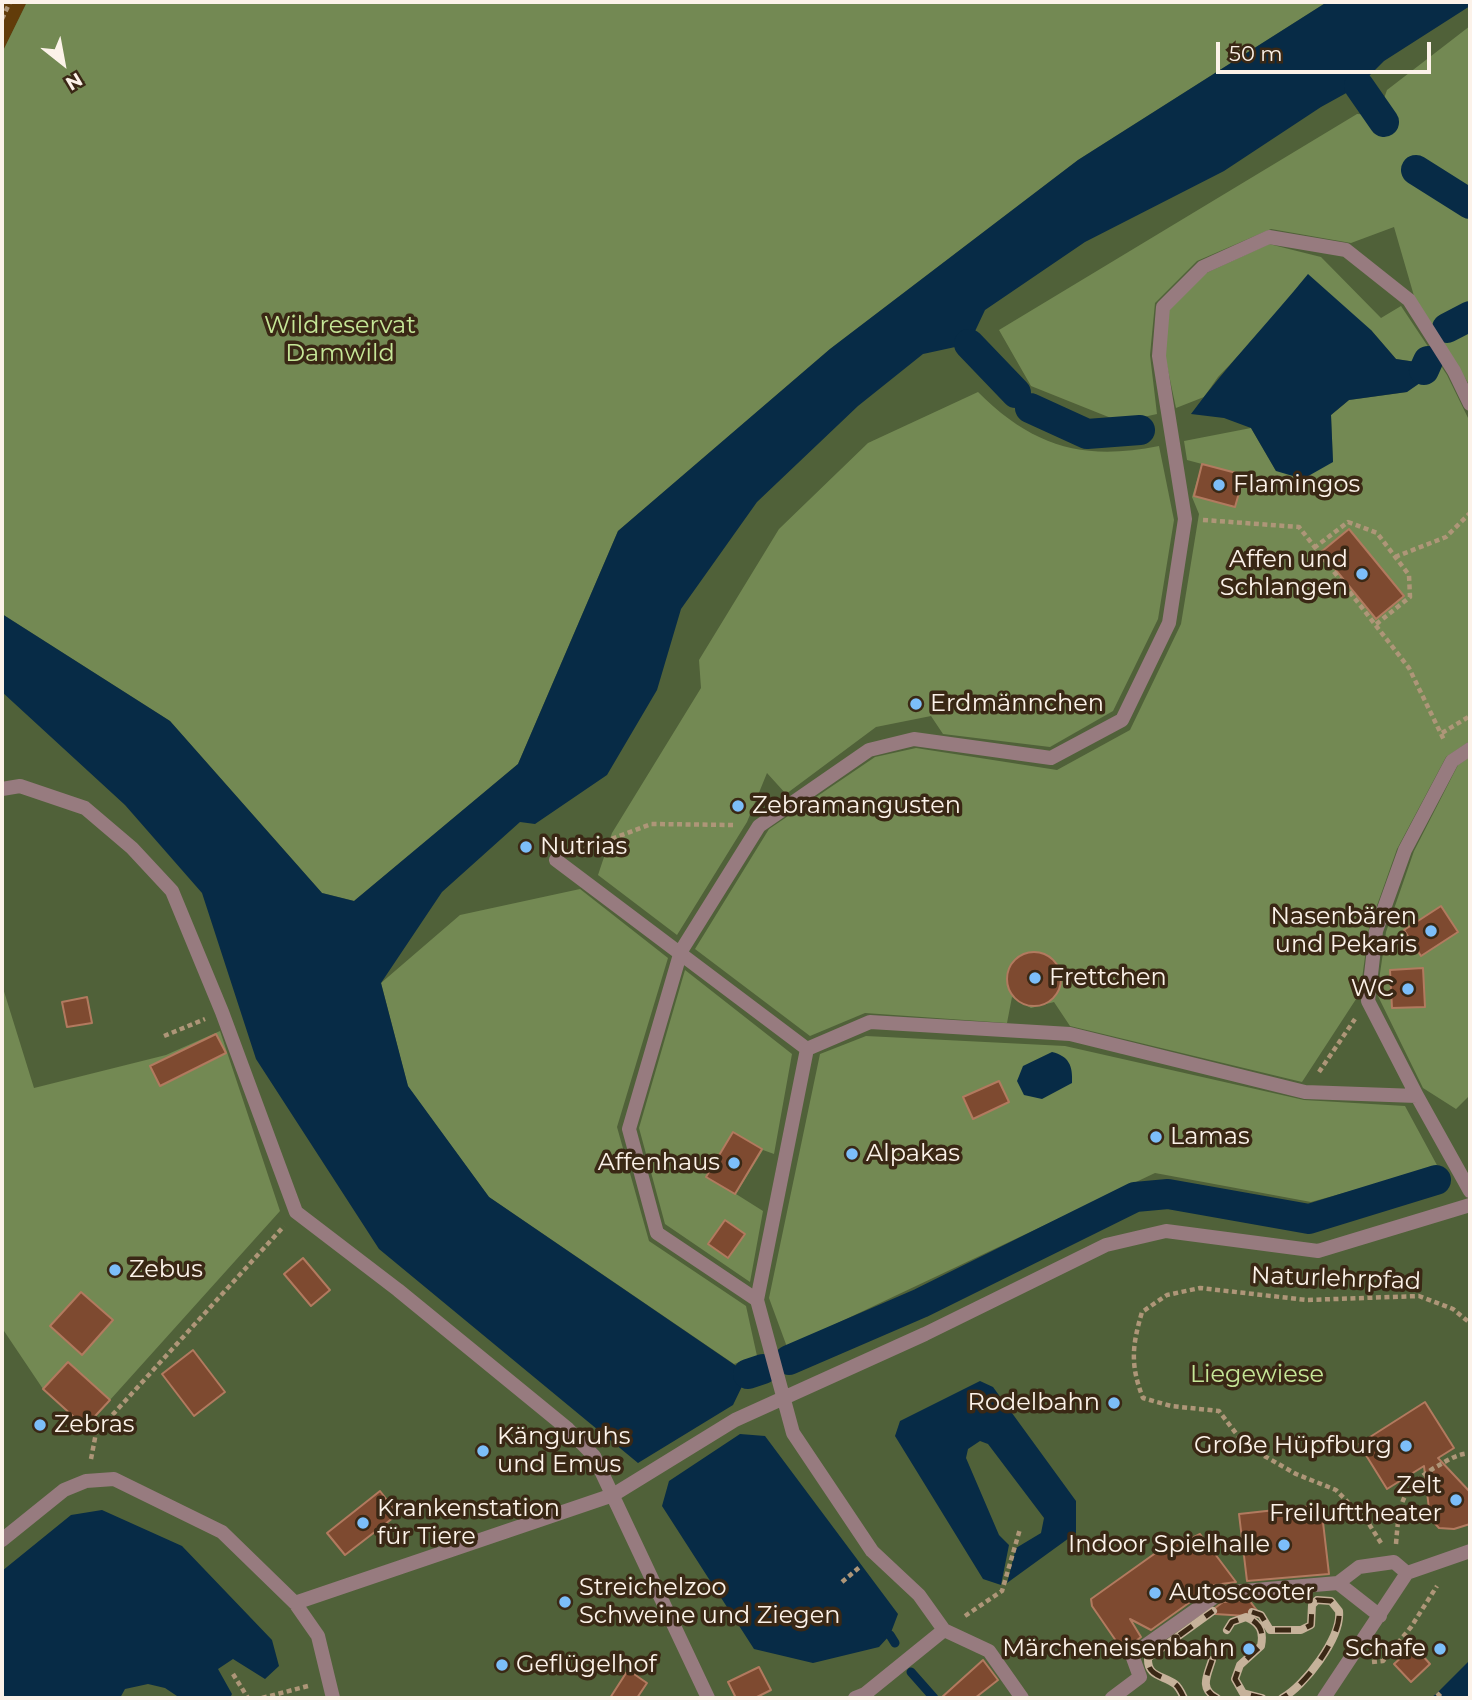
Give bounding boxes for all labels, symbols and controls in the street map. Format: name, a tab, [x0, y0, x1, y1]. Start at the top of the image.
north arrow	[28, 28, 98, 98]
scale bar	[1220, 28, 1435, 72]
text: 50 m	[1229, 41, 1283, 66]
text: N	[62, 68, 87, 95]
park label: Wildreservat Damwild	[264, 312, 416, 368]
place label: Flamingos	[1233, 471, 1360, 499]
marker: Flamingos	[1211, 477, 1227, 493]
place label: Affen und Schlangen	[1220, 546, 1348, 602]
marker: Affen und Schlangen	[1354, 566, 1370, 582]
place label: Erdmännchen	[930, 690, 1104, 718]
marker: Erdmännchen	[908, 696, 924, 712]
place label: Zebramangusten	[752, 792, 961, 820]
marker: Zebramangusten	[730, 798, 746, 814]
place label: Nutrias	[540, 833, 627, 861]
marker: Nutrias	[518, 839, 534, 855]
place label: Nasenbären und Pekaris	[1271, 903, 1417, 959]
marker: Nasenbären und Pekaris	[1423, 923, 1439, 939]
place label: Frettchen	[1049, 964, 1167, 992]
marker: Frettchen	[1027, 970, 1043, 986]
place label: WC	[1351, 975, 1394, 1003]
marker: WC	[1400, 981, 1416, 997]
place label: Lamas	[1170, 1123, 1250, 1151]
marker: Lamas	[1148, 1129, 1164, 1145]
place label: Alpakas	[866, 1140, 960, 1168]
marker: Alpakas	[844, 1146, 860, 1162]
place label: Affenhaus	[598, 1149, 720, 1177]
marker: Affenhaus	[726, 1155, 742, 1171]
place label: Zebus	[129, 1256, 203, 1284]
marker: Zebus	[107, 1262, 123, 1278]
street label: Naturlehrpfad	[1250, 1262, 1422, 1296]
park label: Liegewiese	[1190, 1361, 1324, 1389]
place label: Rodelbahn	[968, 1389, 1100, 1417]
marker: Rodelbahn	[1106, 1395, 1122, 1411]
place label: Zebras	[54, 1411, 135, 1439]
marker: Zebras	[32, 1417, 48, 1433]
place label: Känguruhs und Emus	[497, 1423, 630, 1479]
place label: Große Hüpfburg	[1194, 1432, 1392, 1460]
marker: Große Hüpfburg	[1398, 1438, 1414, 1454]
marker: Känguruhs und Emus	[475, 1443, 491, 1459]
place label: Zelt Freilufttheater	[1269, 1472, 1442, 1528]
marker: Zelt Freilufttheater	[1448, 1492, 1464, 1508]
place label: Krankenstation für Tiere	[377, 1495, 560, 1551]
marker: Krankenstation für Tiere	[355, 1515, 371, 1531]
place label: Indoor Spielhalle	[1068, 1531, 1270, 1559]
marker: Indoor Spielhalle	[1276, 1537, 1292, 1553]
place label: Streichelzoo Schweine und Ziegen	[579, 1574, 840, 1630]
place label: Autoscooter	[1169, 1579, 1315, 1607]
marker: Autoscooter	[1147, 1585, 1163, 1601]
marker: Streichelzoo Schweine und Ziegen	[557, 1594, 573, 1610]
place label: Märcheneisenbahn	[1002, 1635, 1235, 1663]
place label: Schafe	[1345, 1635, 1426, 1663]
marker: Märcheneisenbahn	[1241, 1641, 1257, 1657]
marker: Schafe	[1432, 1641, 1448, 1657]
place label: Geflügelhof	[516, 1651, 657, 1679]
marker: Geflügelhof	[494, 1657, 510, 1673]

